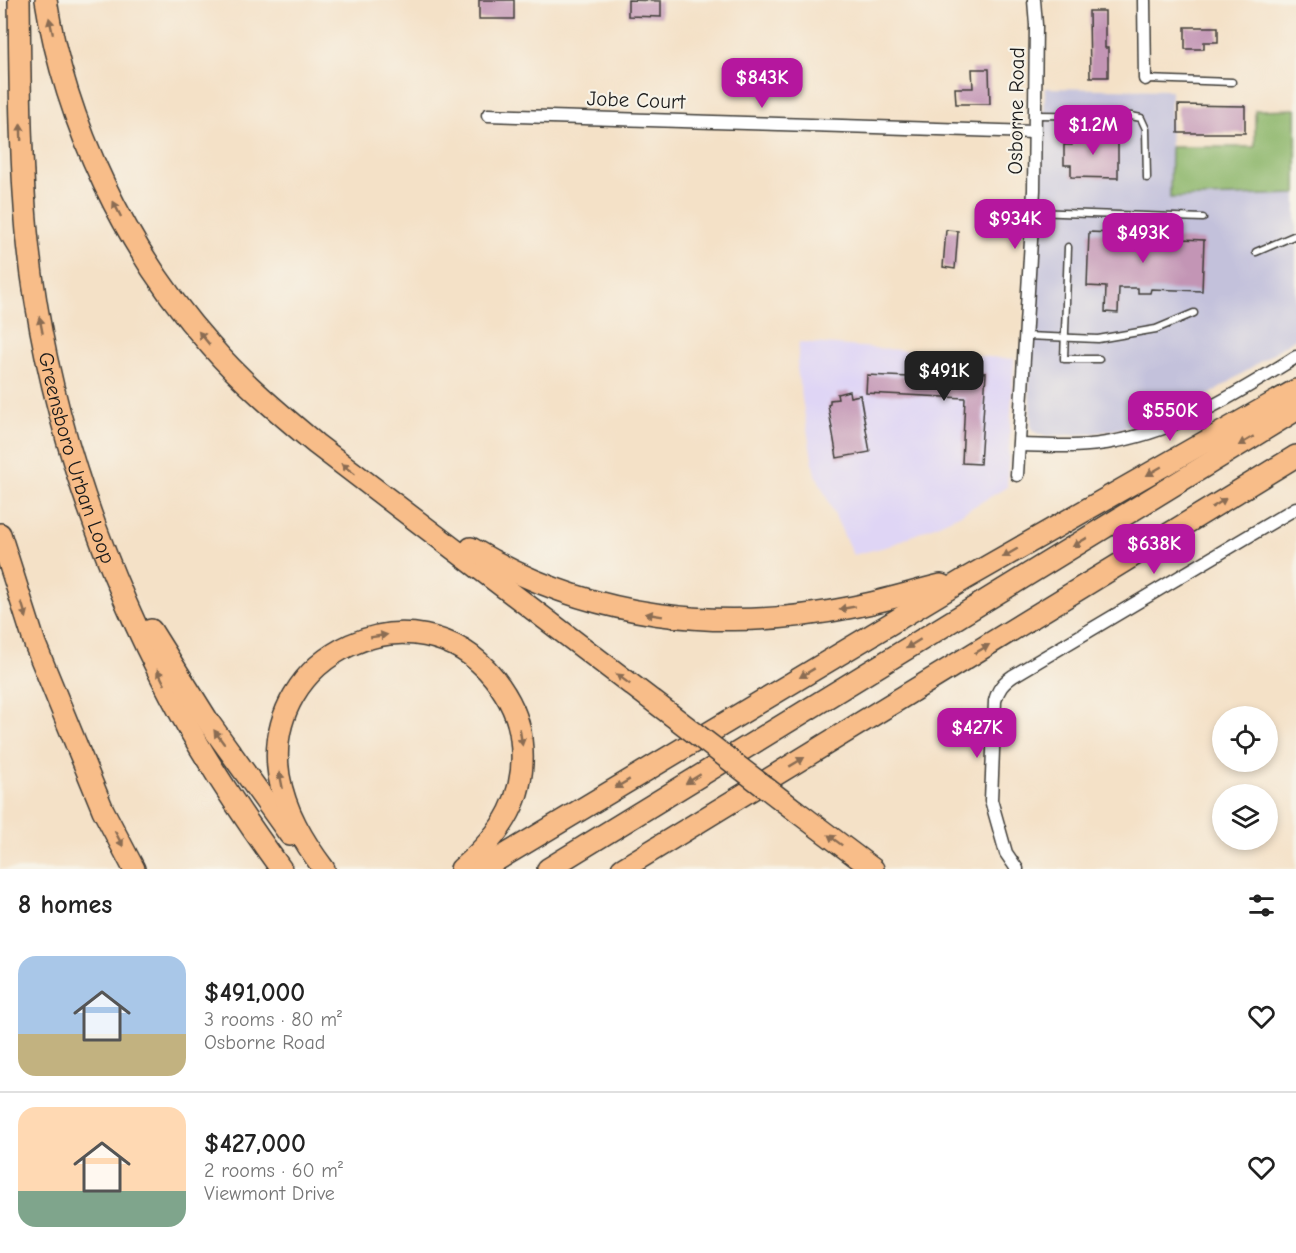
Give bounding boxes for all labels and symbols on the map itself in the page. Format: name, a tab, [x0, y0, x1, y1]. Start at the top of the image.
one-way arrow	[46, 16, 55, 35]
street label: Osborne Road	[1003, 47, 1029, 175]
pin: $843K	[720, 58, 804, 109]
street label: Jobe Court	[586, 86, 687, 114]
pin: $1.2M	[1051, 105, 1135, 156]
one-way arrow	[16, 122, 26, 141]
pin: $934K	[973, 199, 1057, 250]
one-way arrow	[113, 200, 122, 217]
pin: $493K	[1101, 213, 1185, 264]
one-way arrow	[36, 316, 45, 335]
one-way arrow	[198, 331, 211, 346]
street label: Greensboro Urban Loop	[34, 350, 120, 567]
pin: $491K	[902, 351, 986, 402]
pin: $550K	[1128, 391, 1212, 442]
one-way arrow	[1238, 435, 1254, 446]
one-way arrow	[340, 463, 356, 475]
one-way arrow	[1145, 466, 1162, 476]
one-way arrow	[1211, 498, 1227, 509]
pin: $638K	[1112, 524, 1196, 575]
one-way arrow	[1072, 537, 1088, 548]
one-way arrow	[1002, 547, 1018, 558]
one-way arrow	[20, 601, 29, 619]
one-way arrow	[838, 604, 857, 613]
one-way arrow	[644, 610, 663, 619]
one-way arrow	[369, 632, 388, 641]
one-way arrow	[905, 639, 921, 650]
one-way arrow	[973, 644, 990, 655]
one-way arrow	[157, 668, 166, 685]
one-way arrow	[799, 668, 815, 679]
one-way arrow	[616, 673, 632, 685]
pin: $427K	[935, 708, 1019, 759]
one-way arrow	[516, 728, 525, 747]
one-way arrow	[213, 729, 225, 745]
one-way arrow	[789, 757, 805, 768]
one-way arrow	[276, 770, 285, 789]
one-way arrow	[685, 774, 702, 785]
one-way arrow	[614, 779, 630, 790]
one-way arrow	[114, 831, 123, 848]
one-way arrow	[827, 834, 842, 846]

